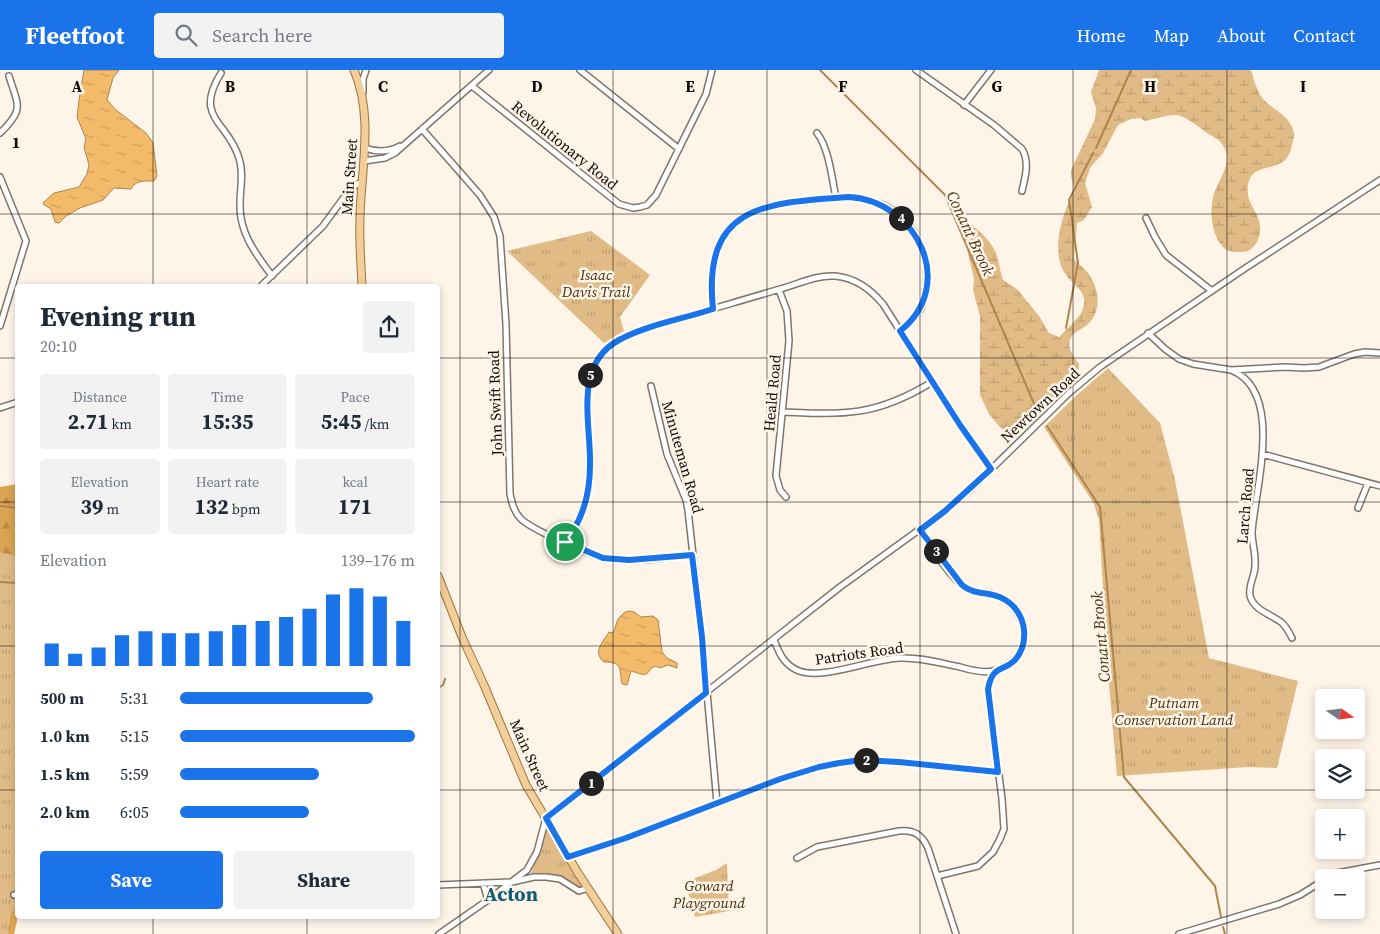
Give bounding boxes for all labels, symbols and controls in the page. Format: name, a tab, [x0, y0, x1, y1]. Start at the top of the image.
search box	[154, 13, 504, 58]
text: Fleetfoot	[25, 19, 124, 52]
icon: search	[172, 21, 200, 49]
text: Search here	[212, 22, 313, 48]
text: Home	[1077, 23, 1126, 48]
text: Map	[1154, 23, 1189, 48]
text: About	[1217, 23, 1265, 48]
text: Contact	[1293, 23, 1355, 48]
text: A	[72, 75, 83, 97]
text: B	[225, 75, 236, 97]
text: C	[378, 75, 388, 97]
text: D	[531, 75, 543, 97]
text: E	[685, 75, 695, 97]
text: F	[838, 75, 848, 97]
text: G	[992, 75, 1003, 97]
text: H	[1144, 75, 1156, 97]
text: I	[1300, 75, 1306, 97]
street label: Revolutionary Road	[507, 95, 623, 195]
text: 1	[12, 131, 20, 153]
street label: Main Street	[336, 138, 362, 216]
water label: Conant Brook	[942, 187, 1000, 279]
pin: 4	[888, 206, 914, 230]
text: 4	[898, 208, 905, 228]
park label: Isaac Davis Trail	[561, 264, 631, 302]
text: Evening run	[40, 297, 196, 335]
button: share	[363, 301, 415, 353]
text: 20:10	[40, 335, 77, 357]
street label: John Swift Road	[483, 349, 507, 457]
street label: Heald Road	[758, 353, 786, 432]
pin: 5	[578, 362, 602, 388]
street label: Newtown Road	[996, 363, 1084, 447]
text: 5	[587, 365, 594, 385]
text: Distance	[73, 387, 127, 407]
text: Time	[211, 387, 244, 407]
text: Pace	[340, 387, 370, 407]
street label: Minuteman Road	[657, 398, 709, 516]
text: 2.71	[68, 407, 108, 436]
text: 15:35	[202, 407, 253, 436]
text: 5:45	[321, 407, 361, 436]
text: km	[108, 414, 132, 434]
text: /km	[361, 414, 389, 434]
street label: Larch Road	[1231, 467, 1259, 545]
text: Elevation	[71, 472, 129, 492]
text: Heart rate	[196, 472, 259, 492]
text: kcal	[342, 472, 368, 492]
text: 39	[81, 492, 103, 521]
text: 132	[194, 492, 229, 521]
text: 171	[338, 492, 372, 521]
text: m	[103, 499, 119, 519]
text: bpm	[229, 499, 261, 519]
pin	[544, 521, 586, 563]
icon: arrive	[551, 528, 579, 556]
pin: 3	[924, 538, 948, 564]
text: 3	[933, 541, 940, 561]
text: Elevation	[40, 549, 107, 571]
text: 139–176 m	[341, 549, 415, 571]
water label: Conant Brook	[1085, 590, 1115, 683]
street label: Patriots Road	[813, 636, 905, 670]
text: 500 m	[40, 687, 84, 709]
text: 5:31	[120, 687, 149, 709]
north arrow	[1315, 689, 1365, 739]
map controls	[1315, 689, 1365, 919]
park label: Putnam Conservation Land	[1115, 692, 1233, 730]
street label: Main Street	[505, 716, 555, 794]
text: 1.0 km	[40, 725, 90, 747]
text: 5:15	[120, 725, 149, 747]
pin: 2	[854, 748, 878, 772]
button: layers	[1315, 749, 1365, 799]
text: 2	[863, 750, 870, 770]
text: 1.5 km	[40, 763, 90, 785]
text: 5:59	[120, 763, 149, 785]
pin: 1	[578, 770, 604, 796]
text: 1	[588, 773, 595, 793]
text: 2.0 km	[40, 801, 90, 823]
text: 6:05	[120, 801, 149, 823]
button: +	[1315, 809, 1365, 859]
button: Save	[40, 851, 223, 909]
button: Share	[233, 851, 415, 909]
button: −	[1315, 869, 1365, 919]
park label: Goward Playground	[672, 875, 745, 913]
district label: Acton	[484, 880, 538, 908]

